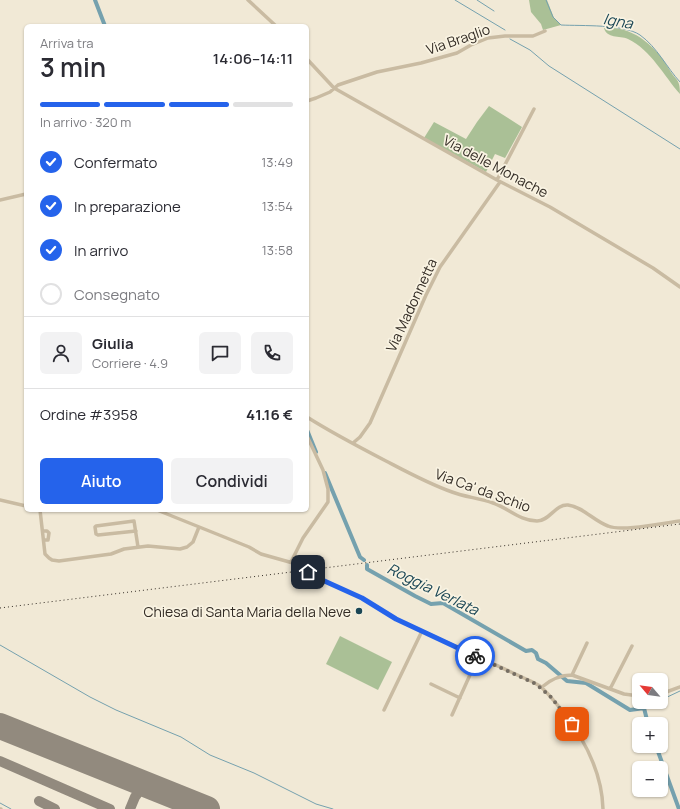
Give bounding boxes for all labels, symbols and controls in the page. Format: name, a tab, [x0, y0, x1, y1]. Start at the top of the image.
water label: Igna	[602, 8, 635, 34]
street label: Via Braglio	[424, 19, 492, 59]
text: Arriva tra	[40, 34, 94, 52]
text: 14:06–14:11	[213, 48, 293, 69]
text: 3 min	[40, 49, 106, 85]
text: In arrivo · 320 m	[40, 113, 131, 131]
street label: Via delle Monache	[440, 130, 552, 202]
icon: check	[40, 151, 62, 173]
text: Confermato	[74, 152, 157, 173]
text: 13:49	[261, 153, 293, 171]
icon: check	[40, 195, 62, 217]
text: In preparazione	[74, 196, 181, 217]
text: 13:54	[262, 197, 293, 215]
icon: check	[40, 239, 62, 261]
text: In arrivo	[74, 240, 128, 261]
text: 13:58	[262, 241, 293, 259]
street label: Via Madonnetta	[381, 255, 441, 355]
text: Consegnato	[74, 284, 160, 305]
button: person	[40, 332, 82, 374]
button: chat	[199, 332, 241, 374]
button: phone	[251, 332, 293, 374]
text: Giulia	[92, 333, 134, 354]
text: Corriere · 4.9	[92, 354, 168, 372]
text: Ordine #3958	[40, 404, 138, 425]
text: 41.16 €	[246, 404, 293, 425]
button: Aiuto	[40, 458, 163, 504]
button: Condividi	[171, 458, 293, 504]
street label: Via Ca' da Schio	[433, 464, 533, 516]
pin	[291, 555, 325, 589]
water label: Roggia Verlata	[384, 558, 483, 621]
icon: home	[297, 561, 319, 583]
place label: Chiesa di Santa Maria della Neve	[143, 602, 351, 621]
marker: Chiesa di Santa Maria della Neve	[354, 606, 364, 616]
courier	[455, 636, 495, 676]
icon: bike	[464, 645, 486, 667]
north arrow	[632, 673, 668, 709]
map controls	[632, 673, 668, 797]
pin	[555, 707, 589, 741]
icon: bag	[561, 713, 583, 735]
button: +	[632, 717, 668, 753]
button: −	[632, 761, 668, 797]

